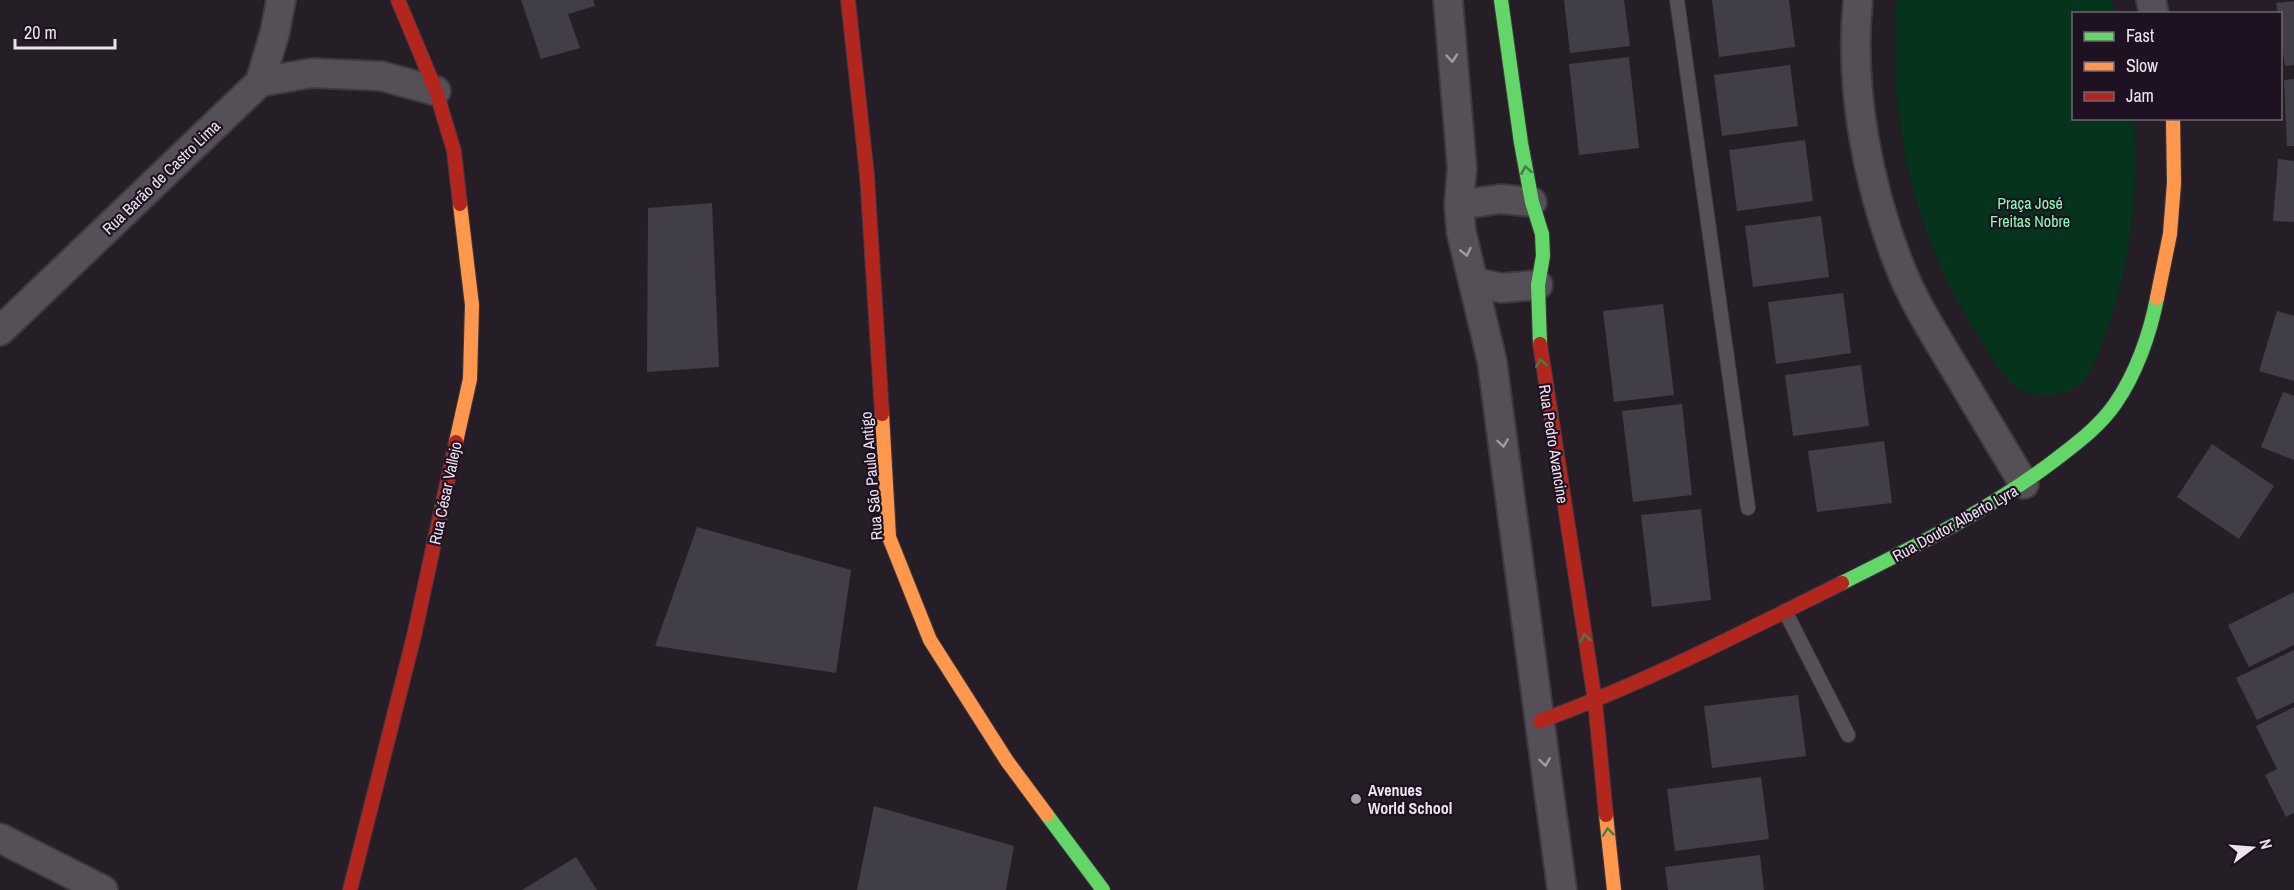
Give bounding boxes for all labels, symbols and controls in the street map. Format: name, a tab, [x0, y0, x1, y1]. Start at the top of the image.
scale bar	[15, 12, 116, 50]
legend	[2072, 12, 2282, 120]
text: 20 m	[24, 20, 57, 45]
text: Fast	[2126, 23, 2154, 48]
text: Slow	[2126, 53, 2158, 78]
one-way arrow	[1446, 54, 1459, 63]
text: Jam	[2126, 83, 2154, 108]
street label: Rua Barão de Castro Lima	[97, 114, 225, 239]
one-way arrow	[1521, 166, 1533, 175]
park label: Praça José Freitas Nobre	[1990, 192, 2070, 232]
one-way arrow	[1459, 247, 1472, 257]
one-way arrow	[1536, 358, 1548, 367]
street label: Rua Pedro Avancine	[1534, 383, 1574, 505]
street label: Rua São Paulo Antigo	[854, 411, 888, 541]
street label: Rua César Vallejo	[423, 439, 467, 547]
one-way arrow	[1496, 439, 1509, 448]
street label: Rua Doutor Alberto Lyra	[1888, 479, 2022, 567]
one-way arrow	[1580, 634, 1592, 643]
one-way arrow	[1538, 757, 1551, 766]
place label: Avenues World School	[1368, 779, 1452, 819]
marker: Avenues World School	[1349, 792, 1363, 806]
north arrow	[2222, 818, 2282, 878]
one-way arrow	[1602, 827, 1615, 836]
text: N	[2255, 836, 2278, 851]

